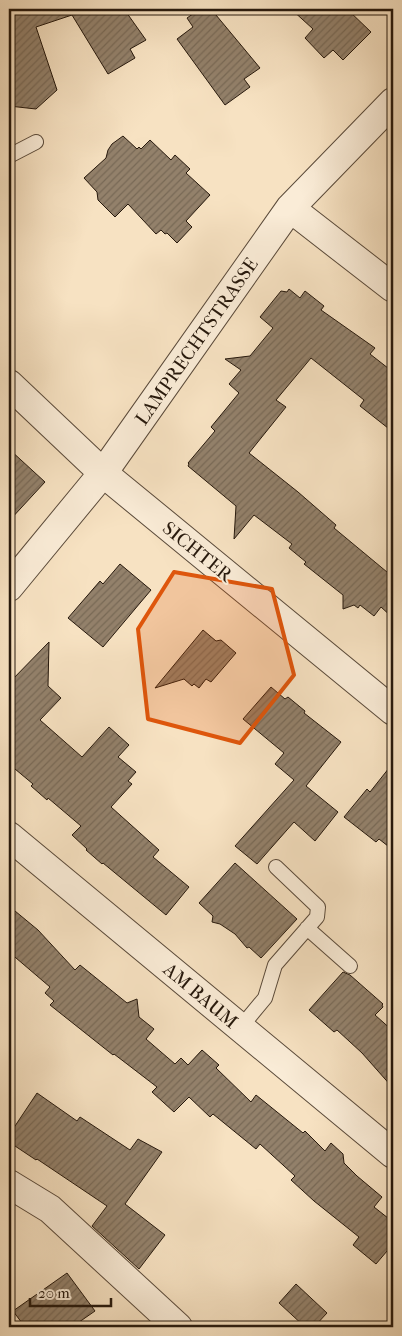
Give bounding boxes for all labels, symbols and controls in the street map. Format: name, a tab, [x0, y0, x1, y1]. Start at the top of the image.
street label: LAMPRECHTSTRASSE	[131, 253, 263, 429]
street label: SICHTER	[158, 517, 238, 587]
street label: AM BAUM	[158, 958, 242, 1033]
scale bar	[30, 1276, 111, 1308]
text: 20 m	[38, 1284, 70, 1302]

